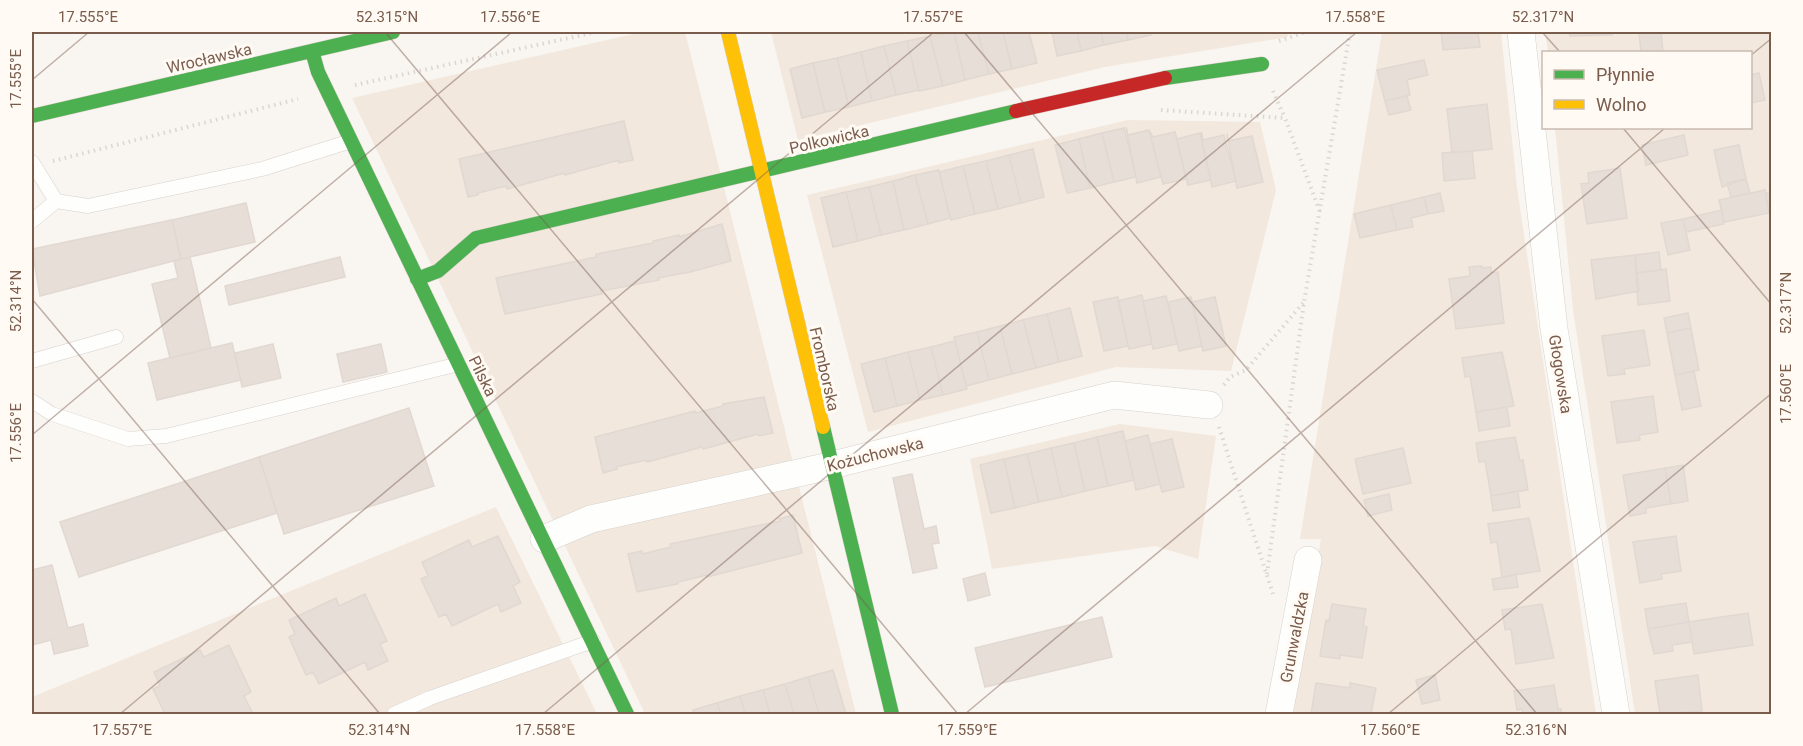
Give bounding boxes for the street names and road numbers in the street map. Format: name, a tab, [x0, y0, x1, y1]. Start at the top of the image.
street label: Wrocławska	[165, 39, 254, 78]
street label: Polkowicka	[787, 121, 871, 158]
street label: Fromborska	[806, 325, 843, 413]
street label: Głogowska	[1545, 333, 1576, 415]
street label: Pilska	[465, 353, 501, 400]
street label: Kożuchowska	[825, 433, 925, 476]
street label: Grunwaldzka	[1276, 590, 1313, 684]

